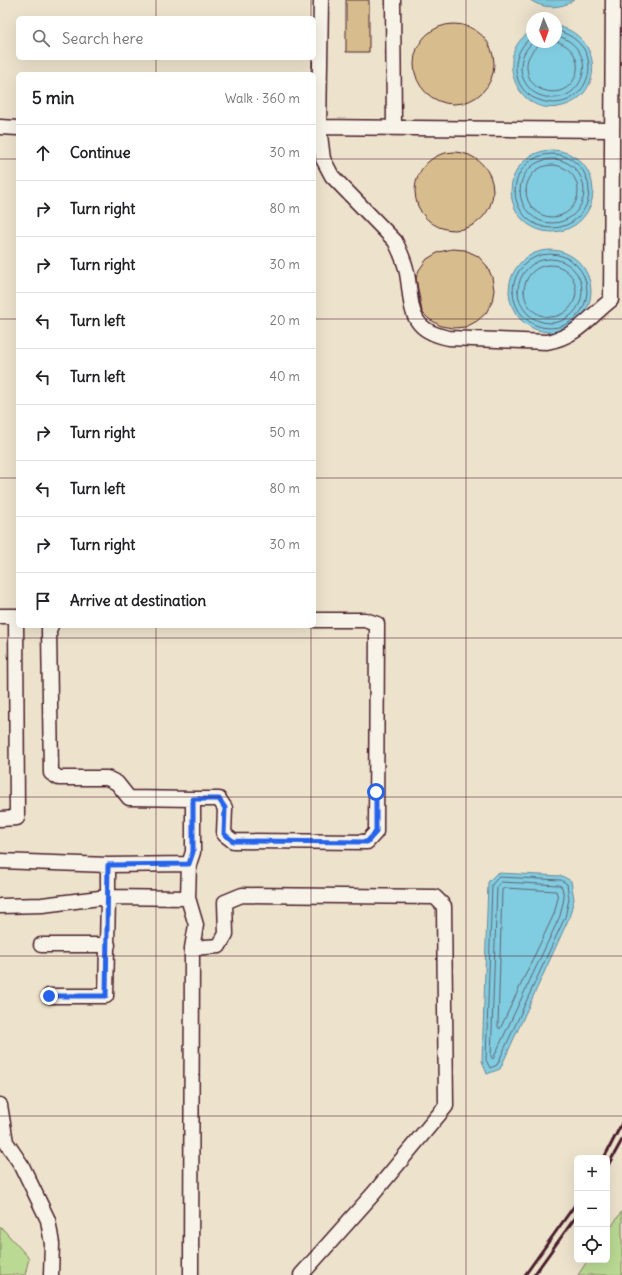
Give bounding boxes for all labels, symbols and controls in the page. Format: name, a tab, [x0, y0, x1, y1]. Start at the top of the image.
north arrow	[526, 12, 562, 48]
search box	[16, 16, 316, 60]
icon: search	[30, 27, 52, 49]
text: Search here	[62, 29, 143, 48]
text: 5 min	[32, 87, 74, 109]
text: Walk · 360 m	[225, 90, 300, 107]
icon: ahead	[32, 142, 54, 164]
text: Continue	[70, 143, 131, 162]
text: 30 m	[270, 144, 300, 161]
icon: right	[32, 198, 54, 220]
text: Turn right	[70, 199, 135, 218]
text: 80 m	[269, 200, 300, 217]
icon: right	[32, 254, 54, 276]
text: Turn right	[70, 255, 135, 274]
text: 30 m	[270, 256, 300, 273]
icon: left	[32, 310, 54, 332]
text: Turn left	[70, 311, 125, 330]
text: 20 m	[270, 312, 300, 329]
icon: left	[32, 366, 54, 388]
text: Turn left	[70, 367, 125, 386]
text: 40 m	[269, 368, 300, 385]
icon: right	[32, 422, 54, 444]
text: Turn right	[70, 423, 135, 442]
text: 50 m	[269, 424, 300, 441]
icon: left	[32, 478, 54, 500]
text: Turn left	[70, 479, 125, 498]
text: 80 m	[269, 480, 300, 497]
icon: right	[32, 534, 54, 556]
text: Turn right	[70, 535, 135, 554]
text: 30 m	[270, 536, 300, 553]
icon: arrive	[32, 590, 54, 612]
text: Arrive at destination	[70, 591, 206, 610]
route start	[367, 783, 385, 801]
route end	[40, 987, 58, 1005]
map controls	[574, 1155, 610, 1263]
button: +	[574, 1155, 610, 1191]
button: −	[574, 1191, 610, 1227]
button: locate	[574, 1227, 610, 1263]

